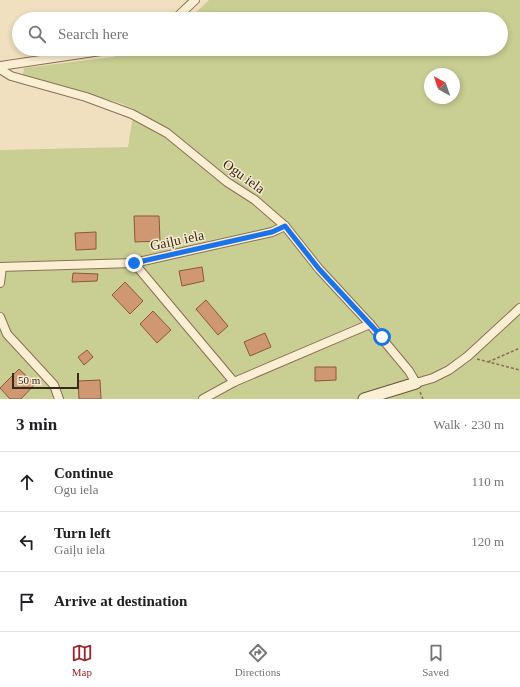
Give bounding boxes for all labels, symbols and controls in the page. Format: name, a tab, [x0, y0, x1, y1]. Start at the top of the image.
search box	[12, 12, 508, 56]
icon: search	[26, 23, 48, 45]
text: Search here	[58, 26, 128, 42]
north arrow	[424, 68, 460, 104]
street label: Ogu iela	[220, 156, 268, 197]
street label: Gaiļu iela	[149, 227, 206, 255]
route end	[125, 254, 143, 272]
route start	[373, 328, 391, 346]
scale bar	[12, 371, 79, 390]
text: 50 m	[18, 374, 40, 386]
text: 3 min	[16, 415, 57, 434]
text: Walk · 230 m	[433, 417, 504, 432]
text: Continue	[54, 465, 113, 481]
icon: ahead	[16, 471, 38, 493]
text: 110 m	[472, 474, 504, 489]
text: Ogu iela	[54, 482, 98, 497]
text: Turn left	[54, 525, 111, 541]
icon: left	[16, 531, 38, 553]
text: 120 m	[471, 534, 504, 549]
text: Gaiļu iela	[54, 542, 105, 557]
icon: arrive	[16, 591, 38, 613]
text: Arrive at destination	[54, 593, 187, 609]
tab: Map	[71, 642, 93, 678]
tab: Directions	[235, 642, 280, 678]
tab: Saved	[422, 642, 449, 678]

